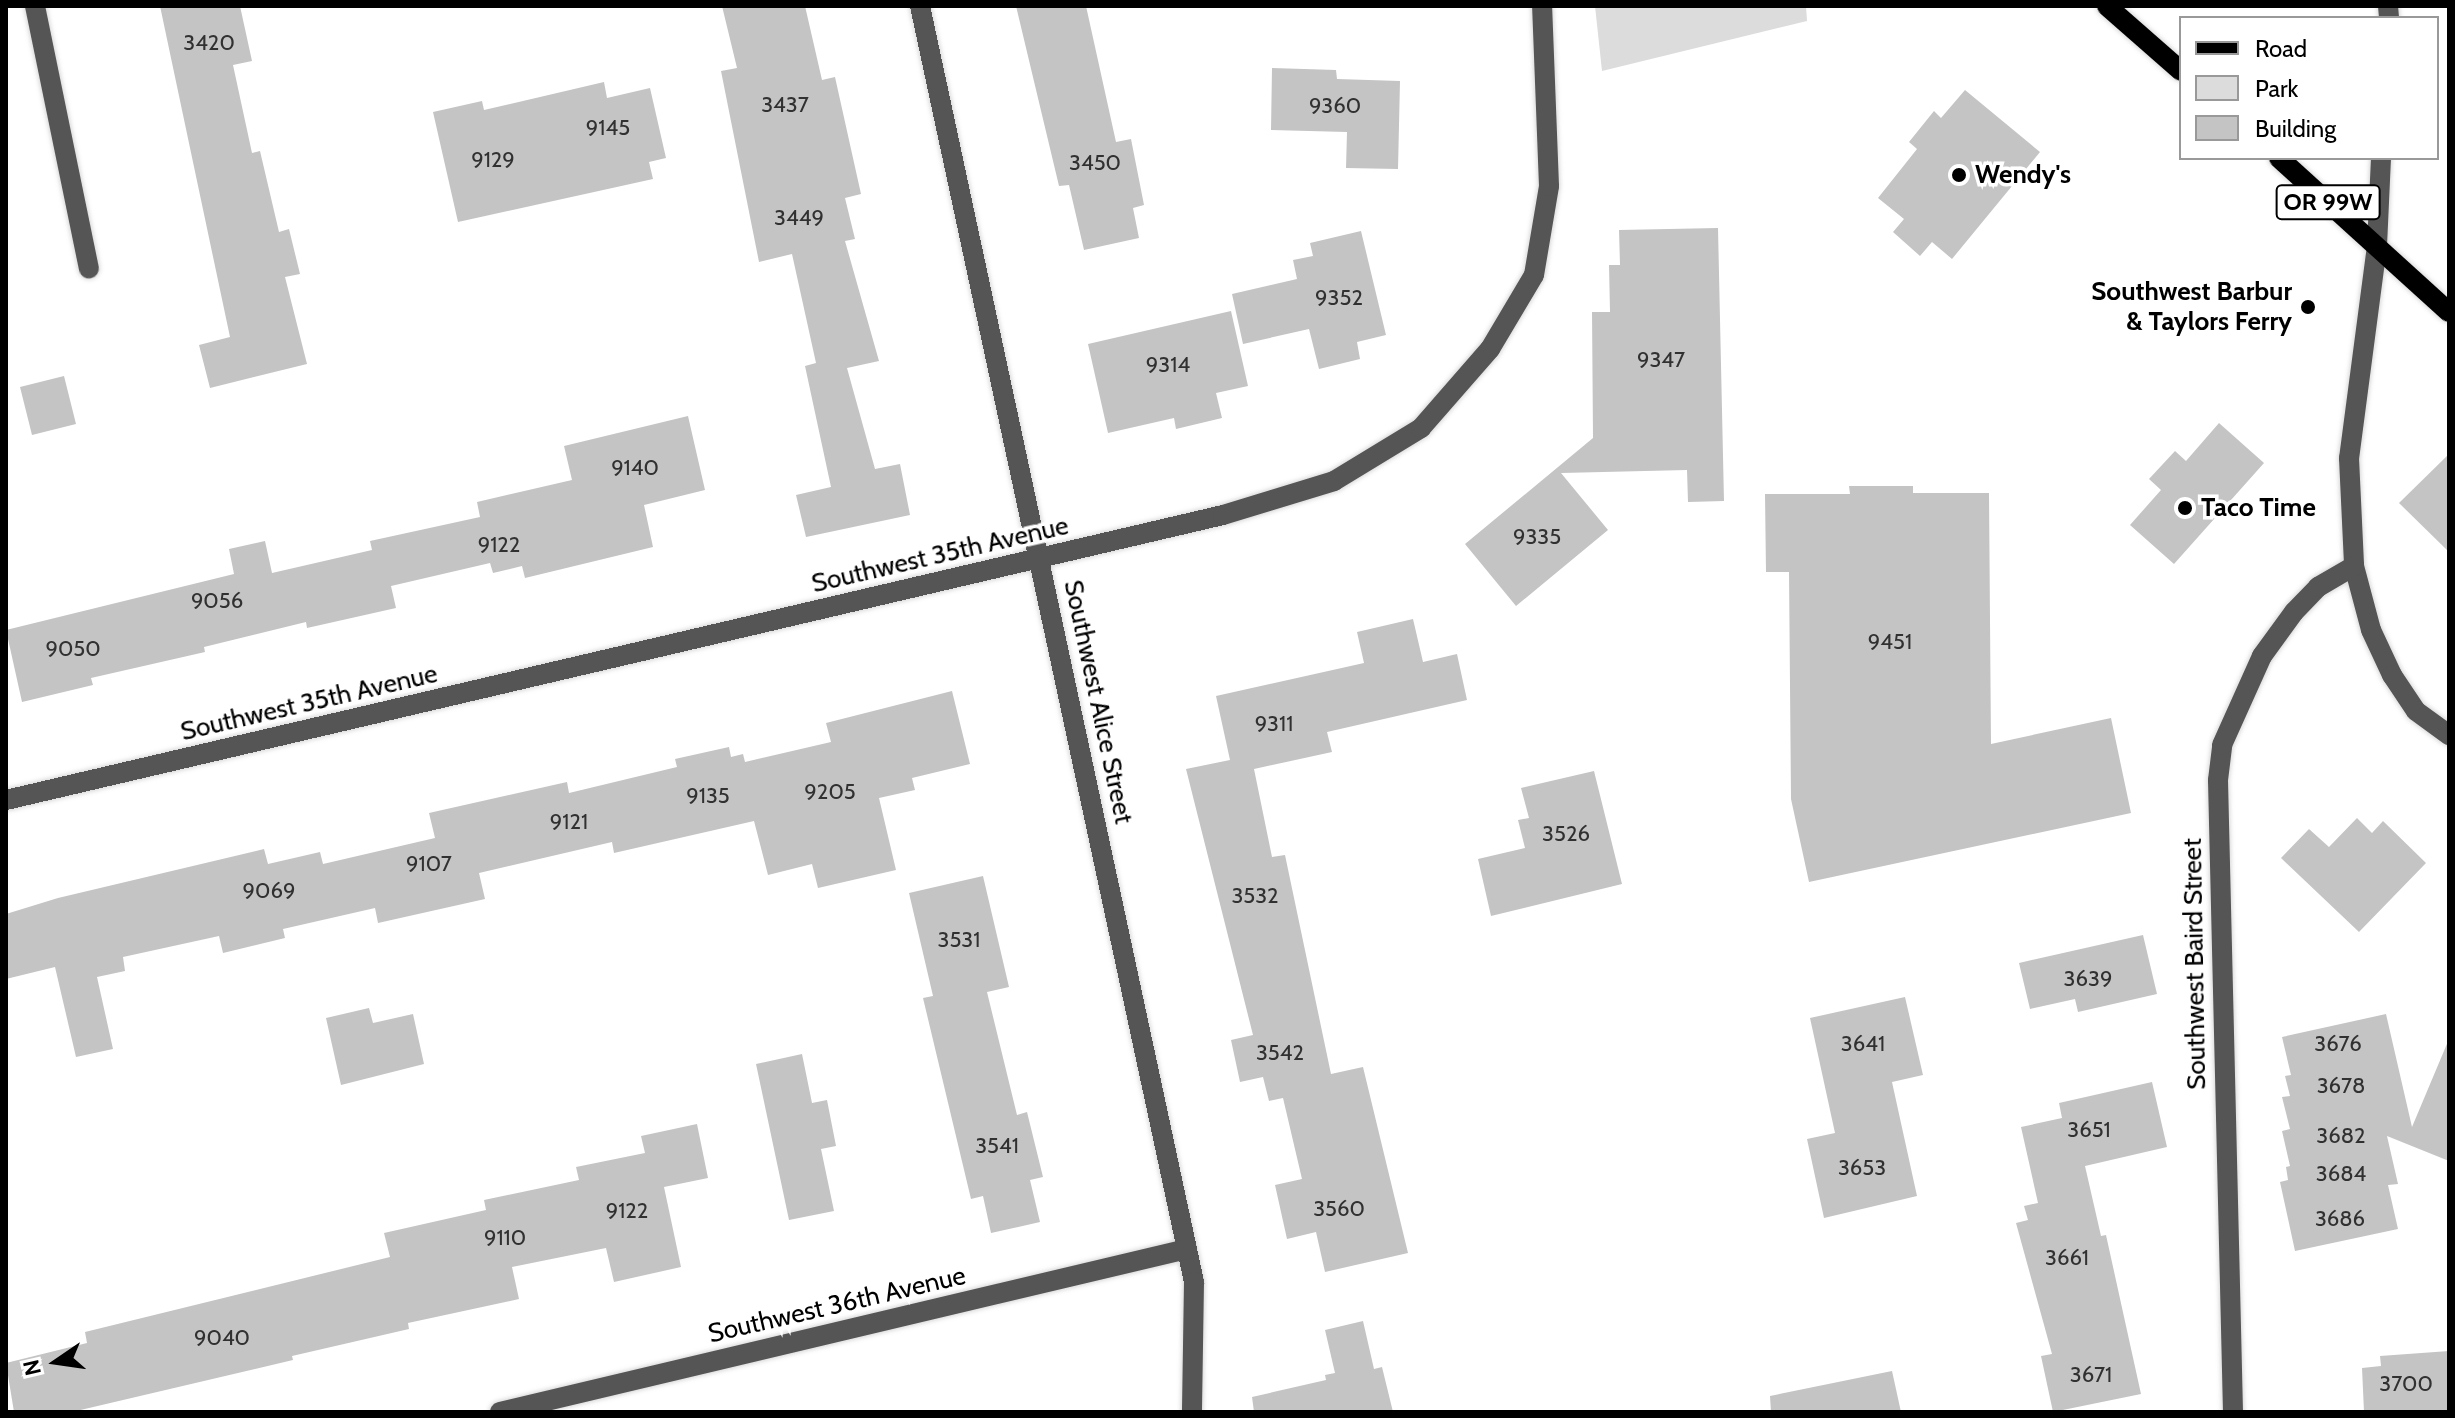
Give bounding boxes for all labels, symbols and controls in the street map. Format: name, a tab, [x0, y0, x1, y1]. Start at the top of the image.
legend	[2179, 16, 2439, 160]
house number: 3420	[183, 30, 235, 56]
text: Road	[2255, 34, 2307, 63]
text: Park	[2255, 74, 2298, 103]
house number: 3437	[761, 92, 809, 118]
house number: 9360	[1309, 93, 1361, 119]
text: Building	[2255, 114, 2336, 143]
house number: 9145	[586, 115, 630, 141]
house number: 9129	[471, 147, 515, 173]
house number: 3450	[1069, 150, 1121, 176]
place label: Wendy's	[1975, 159, 2071, 191]
marker: Wendy's	[1950, 166, 1968, 184]
road number: OR 99W	[2274, 182, 2382, 222]
house number: 3449	[774, 205, 824, 231]
place label: Southwest Barbur & Taylors Ferry	[2091, 276, 2292, 338]
house number: 9352	[1315, 285, 1363, 311]
marker: Southwest Barbur & Taylors Ferry	[2299, 298, 2317, 316]
house number: 9347	[1637, 347, 1685, 373]
house number: 9314	[1146, 352, 1190, 378]
house number: 9140	[611, 455, 659, 481]
place label: Taco Time	[2201, 492, 2316, 524]
marker: Taco Time	[2176, 499, 2194, 517]
street label: Southwest 35th Avenue	[809, 510, 1071, 600]
house number: 9335	[1513, 524, 1561, 550]
house number: 9122	[478, 532, 520, 558]
street label: Southwest Alice Street	[1057, 577, 1139, 827]
house number: 9056	[191, 588, 243, 614]
house number: 9451	[1868, 629, 1912, 655]
house number: 9050	[45, 636, 101, 662]
street label: Southwest 35th Avenue	[178, 658, 440, 748]
house number: 9311	[1255, 711, 1293, 737]
house number: 9205	[804, 779, 856, 805]
house number: 9135	[686, 783, 730, 809]
house number: 9121	[550, 809, 588, 835]
house number: 3526	[1542, 821, 1590, 847]
street label: Southwest Baird Street	[2177, 838, 2213, 1090]
house number: 9107	[406, 851, 452, 877]
house number: 9069	[243, 878, 295, 904]
house number: 3532	[1231, 883, 1279, 909]
house number: 3531	[938, 927, 980, 953]
house number: 3639	[2064, 966, 2112, 992]
house number: 3641	[1841, 1031, 1885, 1057]
house number: 3676	[2314, 1031, 2362, 1057]
house number: 3542	[1256, 1040, 1304, 1066]
house number: 3678	[2317, 1073, 2365, 1099]
house number: 3651	[2067, 1117, 2111, 1143]
house number: 3682	[2316, 1123, 2366, 1149]
house number: 3541	[975, 1133, 1019, 1159]
house number: 3653	[1838, 1155, 1886, 1181]
house number: 3684	[2316, 1161, 2366, 1187]
house number: 3560	[1313, 1196, 1365, 1222]
house number: 9122	[606, 1198, 648, 1224]
house number: 3686	[2315, 1206, 2365, 1232]
house number: 9110	[484, 1225, 526, 1251]
house number: 3661	[2045, 1245, 2089, 1271]
street label: Southwest 36th Avenue	[705, 1260, 969, 1350]
north arrow	[16, 1322, 96, 1402]
house number: 9040	[194, 1325, 250, 1351]
text: N	[17, 1357, 47, 1378]
house number: 3671	[2070, 1362, 2112, 1388]
house number: 3700	[2379, 1371, 2433, 1397]

